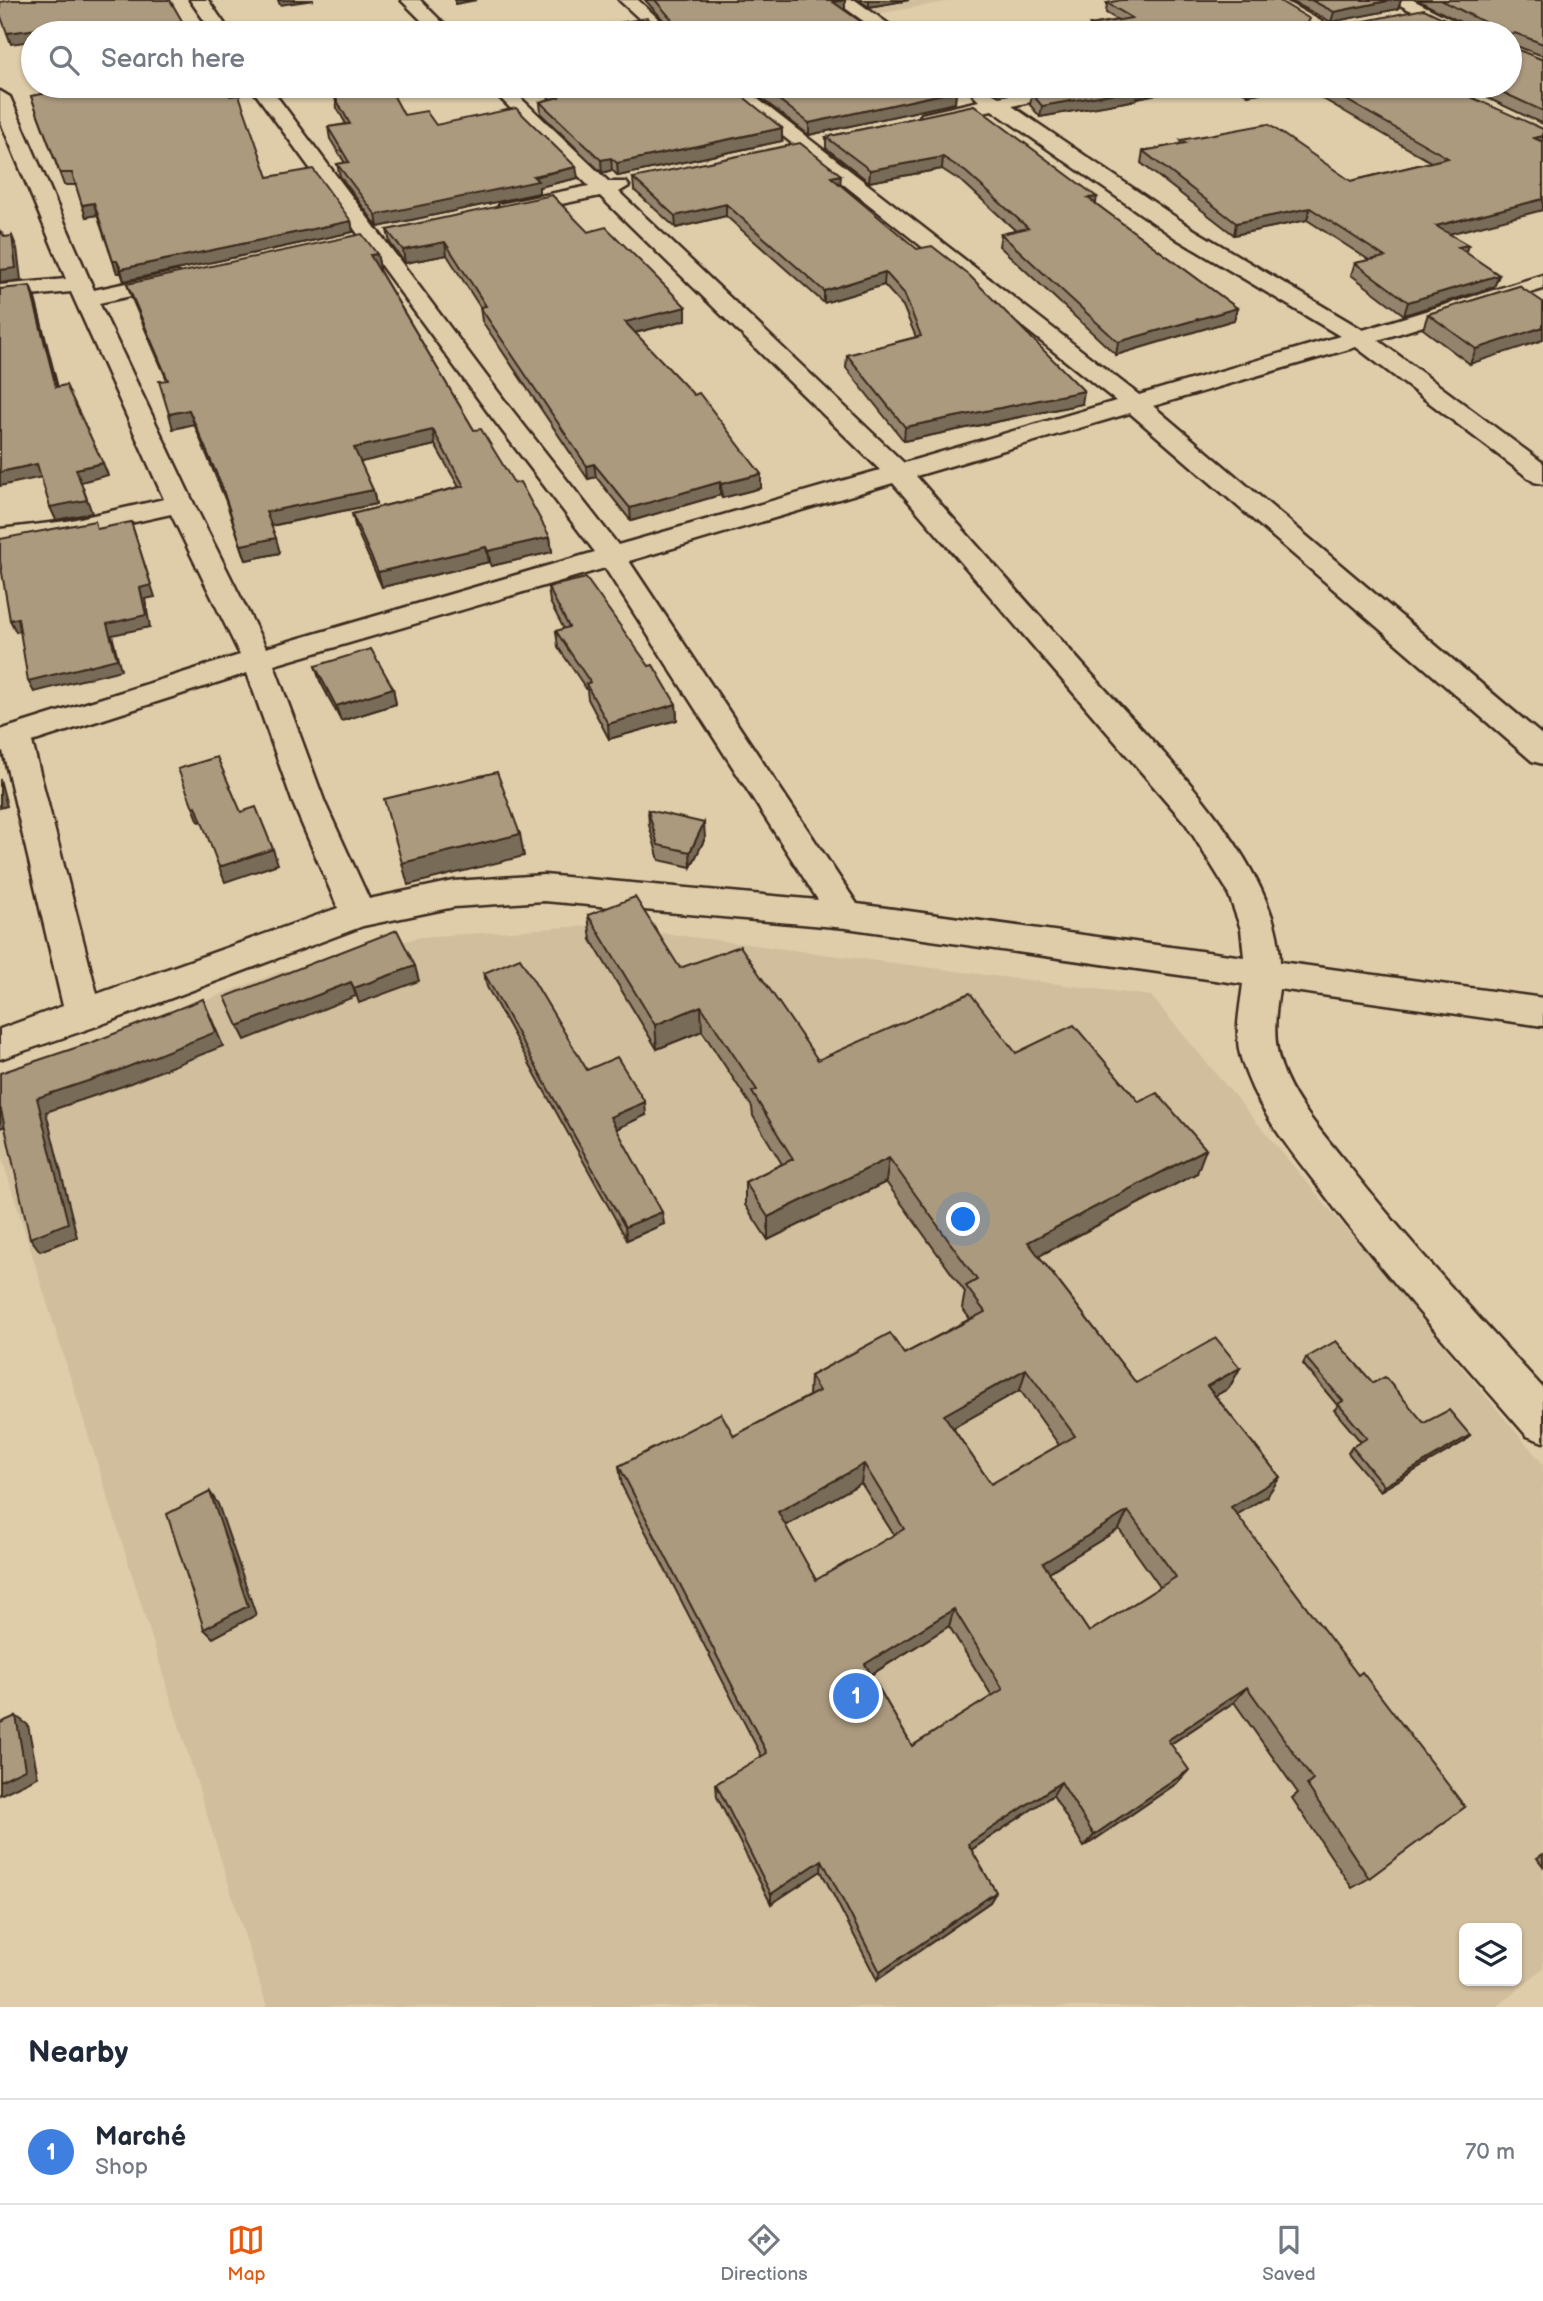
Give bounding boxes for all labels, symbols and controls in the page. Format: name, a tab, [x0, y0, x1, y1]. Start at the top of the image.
search box	[21, 21, 1522, 98]
icon: search	[45, 41, 83, 79]
text: Search here	[101, 44, 245, 75]
your location	[946, 1202, 980, 1236]
pin: 1	[833, 1670, 879, 1722]
map controls	[1459, 1923, 1522, 1986]
button: layers	[1459, 1923, 1522, 1986]
text: Nearby	[28, 2035, 128, 2071]
text: Marché	[95, 2122, 186, 2153]
text: 1	[46, 2138, 56, 2166]
text: 70 m	[1465, 2138, 1515, 2166]
text: Shop	[95, 2153, 148, 2181]
tab: Map	[227, 2221, 266, 2286]
tab: Directions	[720, 2221, 808, 2286]
tab: Saved	[1262, 2221, 1316, 2286]

